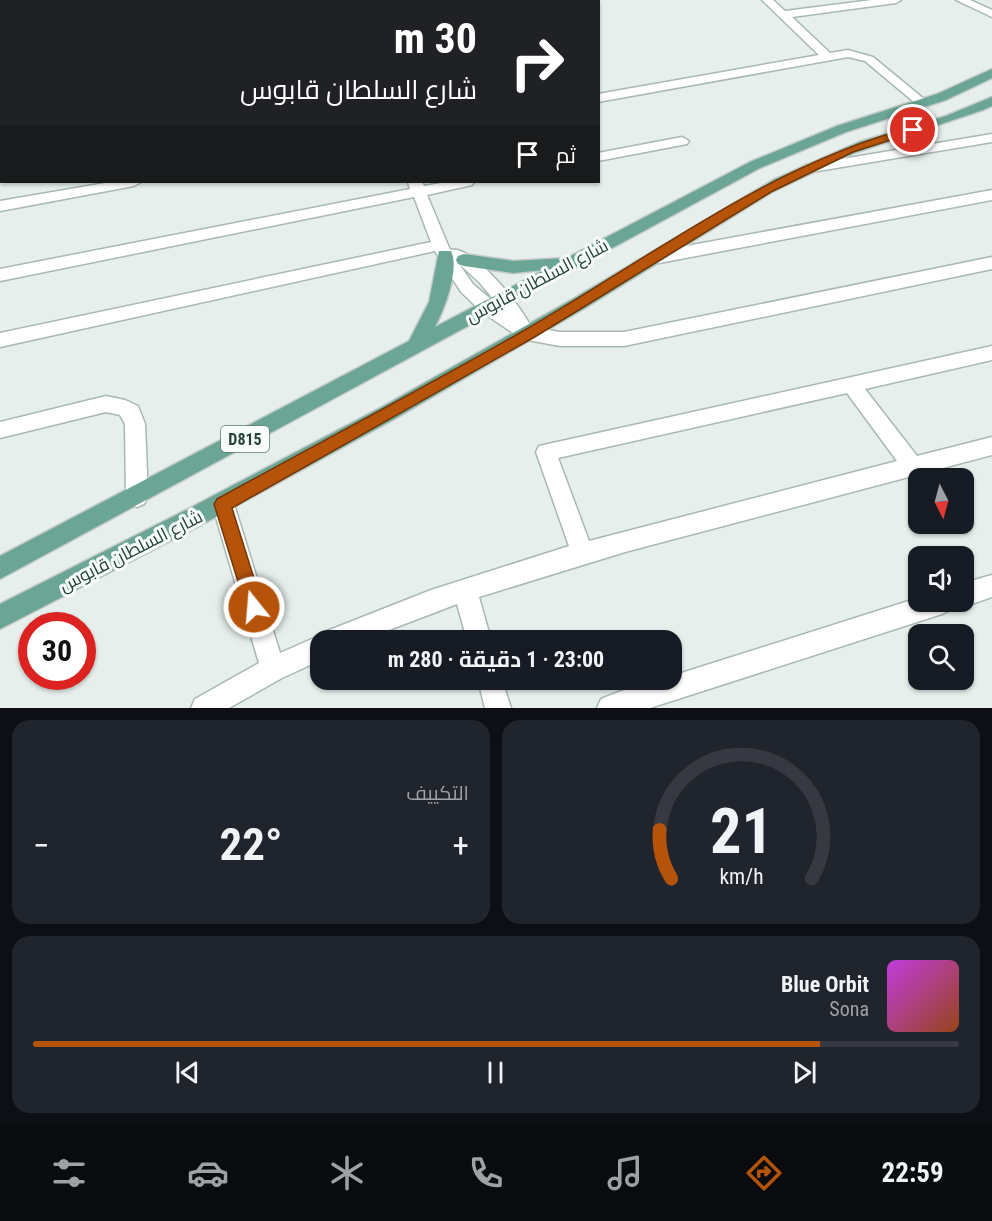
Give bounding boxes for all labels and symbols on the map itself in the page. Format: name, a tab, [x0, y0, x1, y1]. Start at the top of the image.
pin	[887, 104, 938, 155]
street label: شارع السلطان قابوس	[462, 234, 612, 329]
road number: D815	[221, 426, 269, 452]
north arrow	[908, 468, 974, 534]
street label: شارع السلطان قابوس	[56, 505, 207, 598]
position arrow	[222, 575, 286, 639]
speed limit sign: 30	[18, 612, 96, 690]

